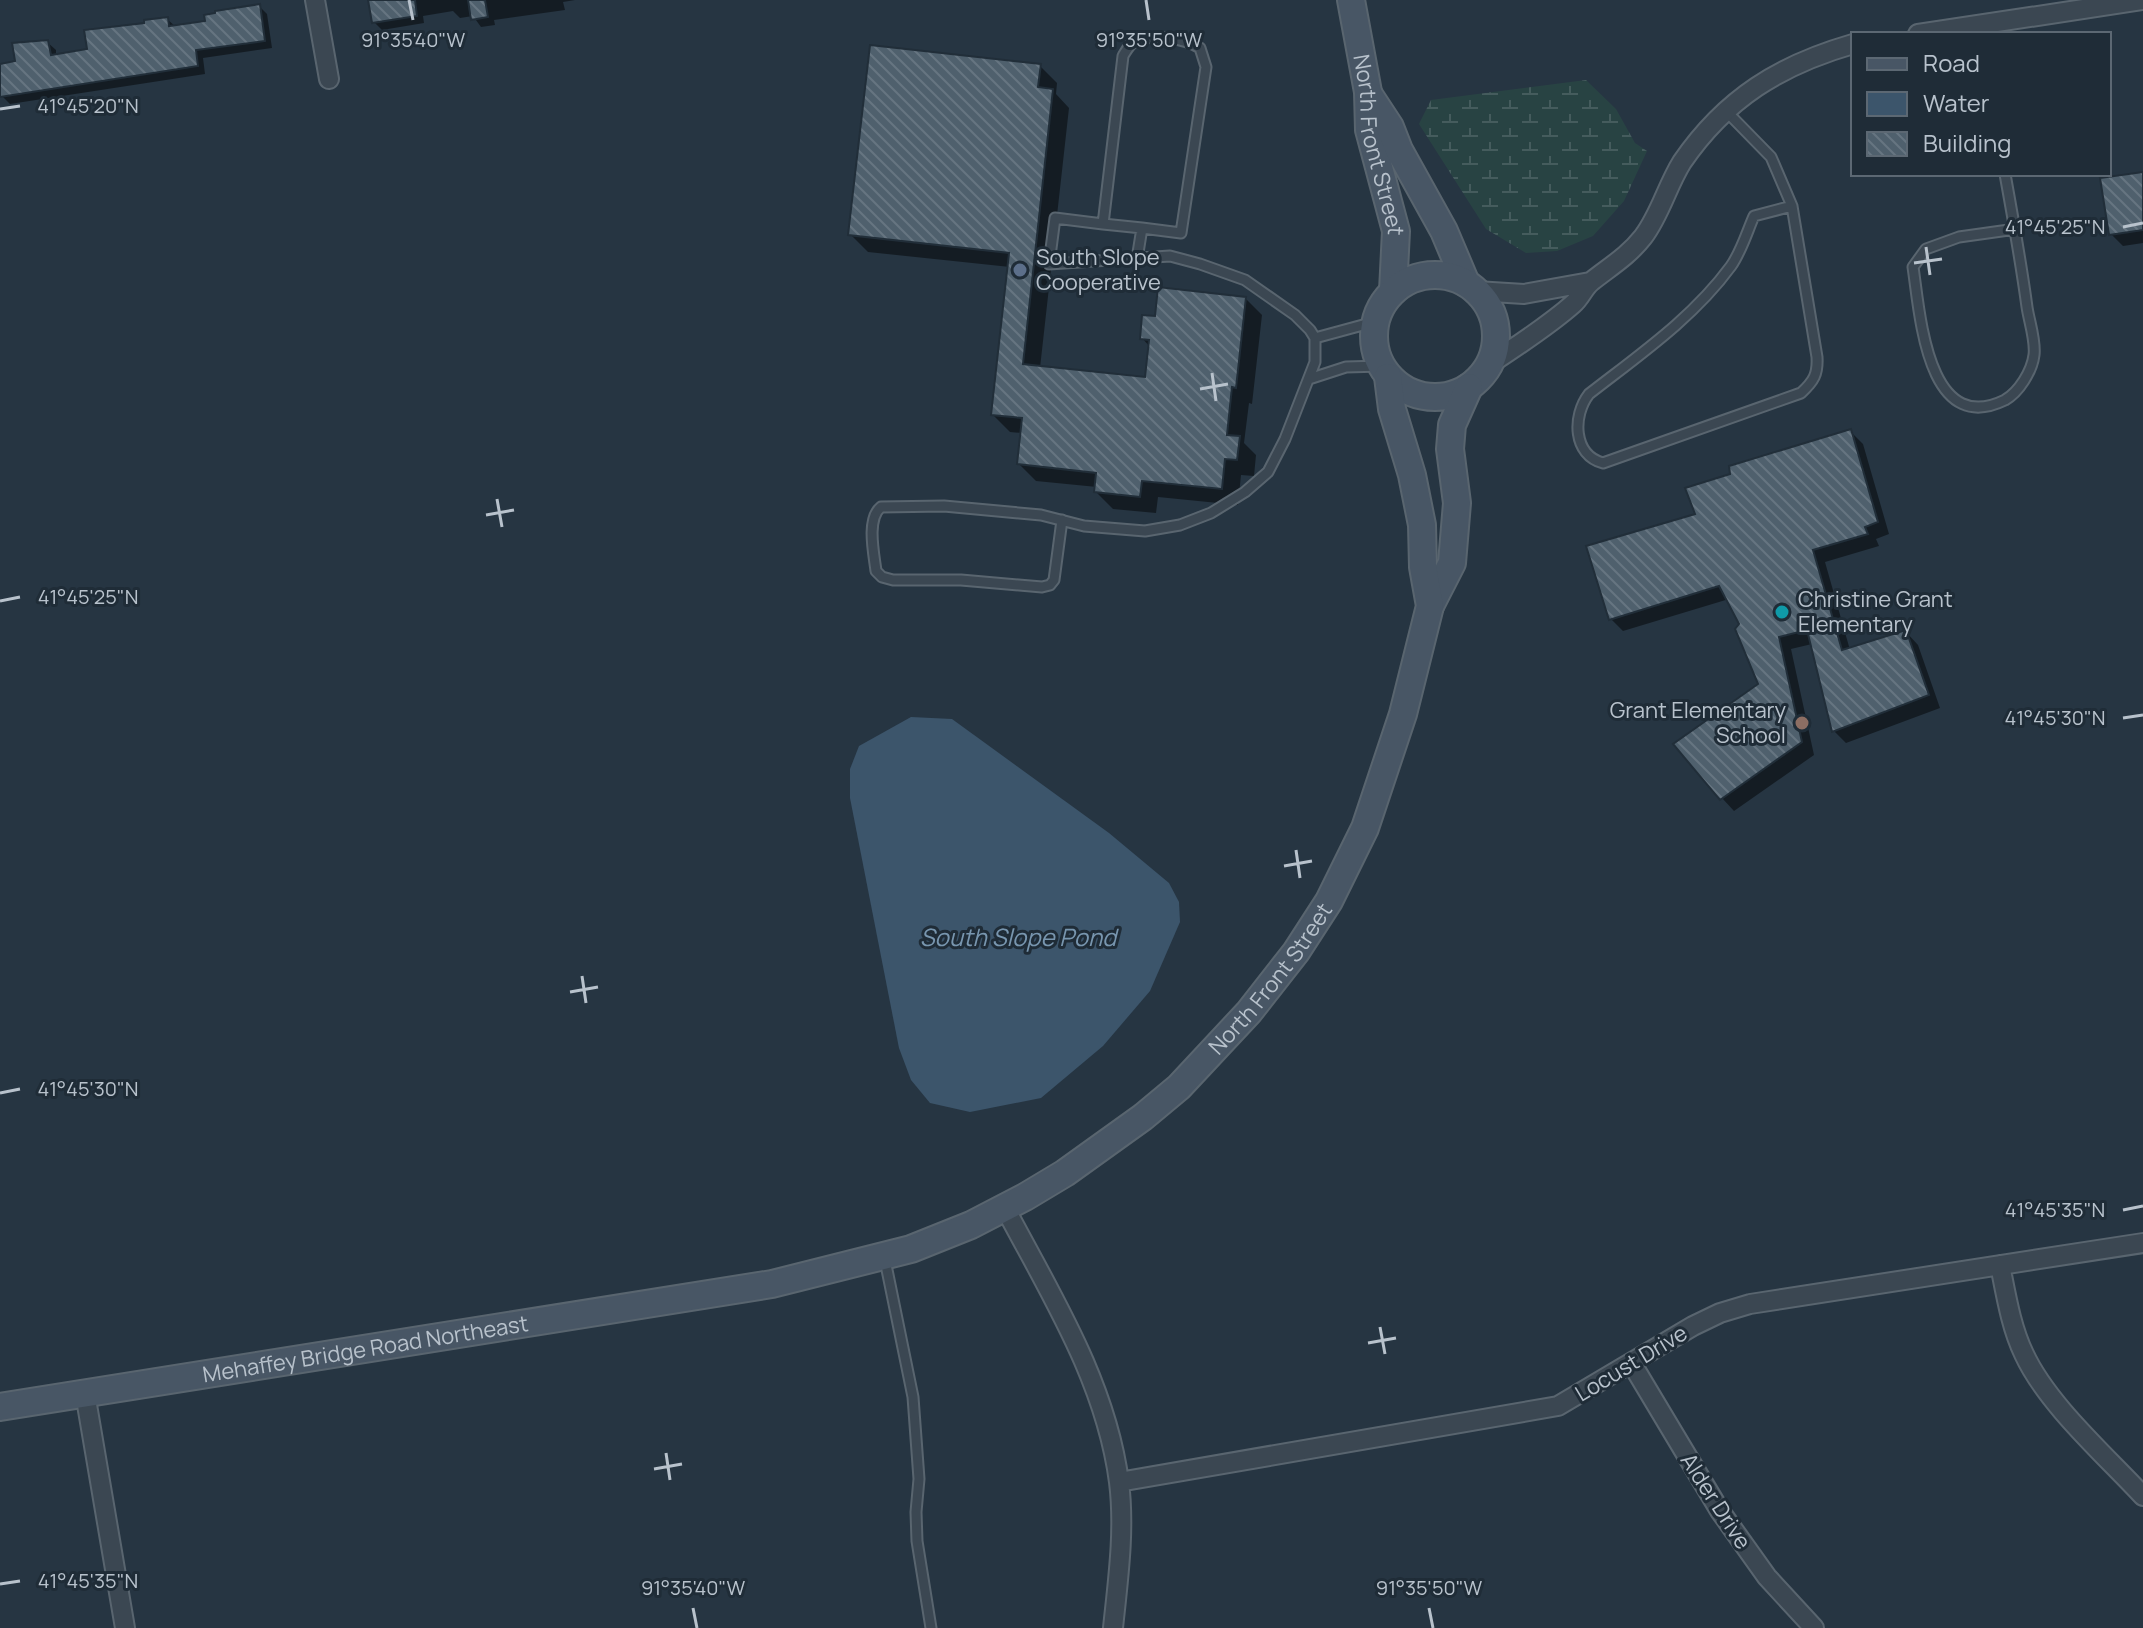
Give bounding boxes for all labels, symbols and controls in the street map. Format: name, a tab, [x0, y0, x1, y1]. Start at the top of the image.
text: 91°35'40"W	[361, 26, 465, 53]
text: 91°35'50"W	[1096, 26, 1202, 53]
legend	[1851, 32, 2111, 176]
text: Road	[1923, 46, 1980, 79]
street label: North Front Street	[1346, 52, 1411, 236]
text: Water	[1923, 86, 1990, 119]
text: 41°45'20"N	[37, 92, 139, 119]
text: Building	[1923, 126, 2011, 159]
text: 41°45'25"N	[2005, 213, 2105, 240]
place label: South Slope Cooperative	[1036, 242, 1161, 297]
marker: South Slope Cooperative	[1011, 261, 1029, 279]
text: 41°45'25"N	[38, 583, 138, 610]
place label: Christine Grant Elementary	[1798, 584, 1953, 639]
marker: Christine Grant Elementary	[1773, 603, 1791, 621]
place label: Grant Elementary School	[1610, 695, 1786, 750]
text: 41°45'30"N	[2005, 704, 2106, 731]
marker: Grant Elementary School	[1793, 714, 1811, 732]
street label: North Front Street	[1202, 897, 1339, 1061]
water label: South Slope Pond	[920, 920, 1119, 953]
text: 41°45'30"N	[38, 1075, 139, 1102]
text: 41°45'35"N	[2005, 1196, 2105, 1223]
street label: Mehaffey Bridge Road Northeast	[201, 1308, 530, 1389]
street label: Locust Drive	[1569, 1318, 1693, 1408]
street label: Alder Drive	[1674, 1447, 1758, 1555]
text: 41°45'35"N	[38, 1567, 138, 1594]
text: 91°35'40"W	[641, 1574, 745, 1601]
text: 91°35'50"W	[1376, 1574, 1482, 1601]

